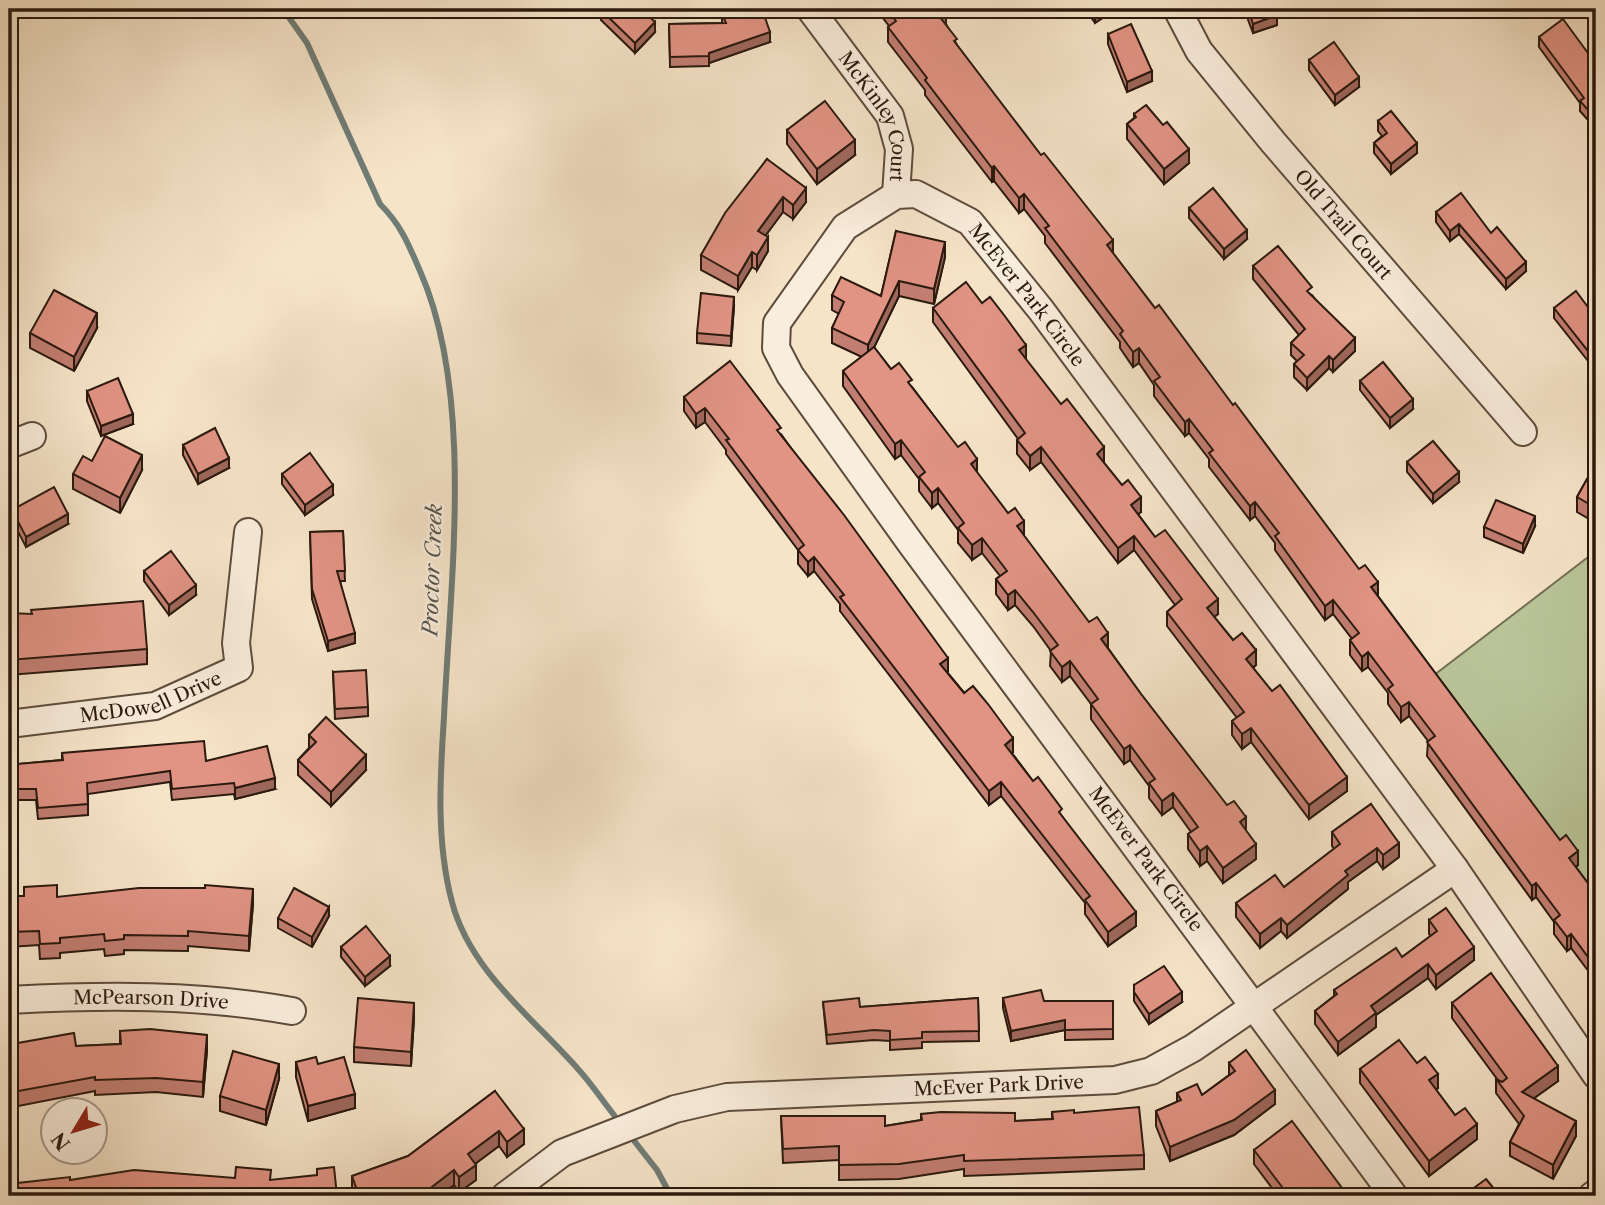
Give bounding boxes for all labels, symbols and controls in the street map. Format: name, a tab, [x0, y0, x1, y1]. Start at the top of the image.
street label: McKinley Court	[834, 47, 911, 183]
street label: Old Trail Court	[1290, 164, 1398, 284]
street label: McEver Park Circle	[964, 219, 1090, 371]
water label: Proctor Creek	[417, 503, 447, 639]
street label: McDowell Drive	[79, 666, 225, 727]
street label: McEver Park Circle	[1084, 782, 1208, 936]
street label: McPearson Drive	[73, 985, 230, 1014]
street label: McEver Park Drive	[913, 1070, 1084, 1100]
north arrow	[38, 1096, 108, 1166]
text: N	[47, 1128, 75, 1155]

